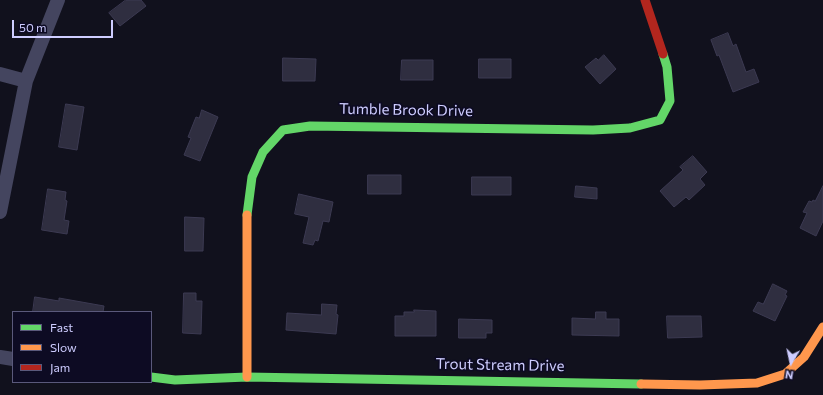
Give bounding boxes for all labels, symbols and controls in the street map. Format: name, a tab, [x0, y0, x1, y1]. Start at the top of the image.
scale bar	[14, 12, 115, 38]
text: 50 m	[19, 20, 47, 34]
street label: Tumble Brook Drive	[339, 100, 473, 120]
legend	[12, 311, 152, 383]
text: Fast	[50, 320, 73, 334]
text: Slow	[50, 340, 77, 354]
north arrow	[771, 343, 811, 383]
street label: Trout Stream Drive	[435, 355, 565, 375]
text: Jam	[50, 360, 70, 374]
text: N	[784, 368, 794, 382]

